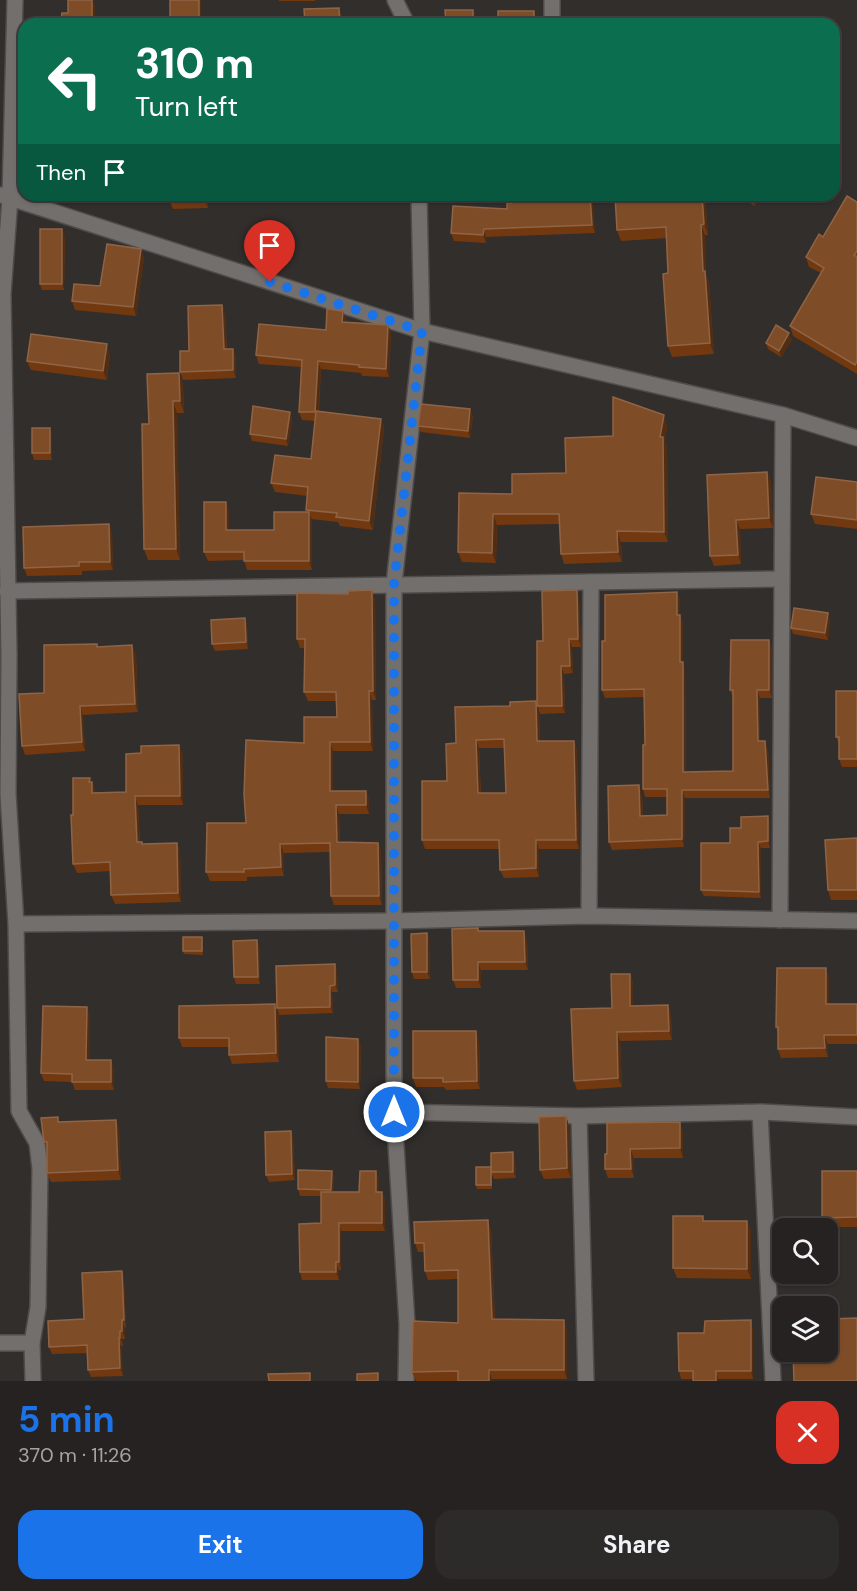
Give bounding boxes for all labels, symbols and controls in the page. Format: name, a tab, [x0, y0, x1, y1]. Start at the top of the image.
text: 310 m	[135, 36, 254, 91]
icon: left	[36, 42, 114, 120]
text: Turn left	[135, 89, 238, 124]
icon: arrive	[98, 156, 131, 189]
text: Then	[36, 158, 86, 187]
pin	[244, 220, 295, 282]
icon: arrive	[253, 229, 286, 262]
position arrow	[362, 1080, 426, 1144]
map controls	[772, 1218, 838, 1362]
button: search	[772, 1218, 838, 1284]
button: layers	[772, 1296, 838, 1362]
text: 5 min	[18, 1396, 115, 1443]
button: close	[776, 1401, 839, 1464]
text: 370 m · 11:26	[18, 1442, 132, 1468]
button: Exit	[18, 1510, 423, 1579]
button: Share	[435, 1510, 839, 1579]

